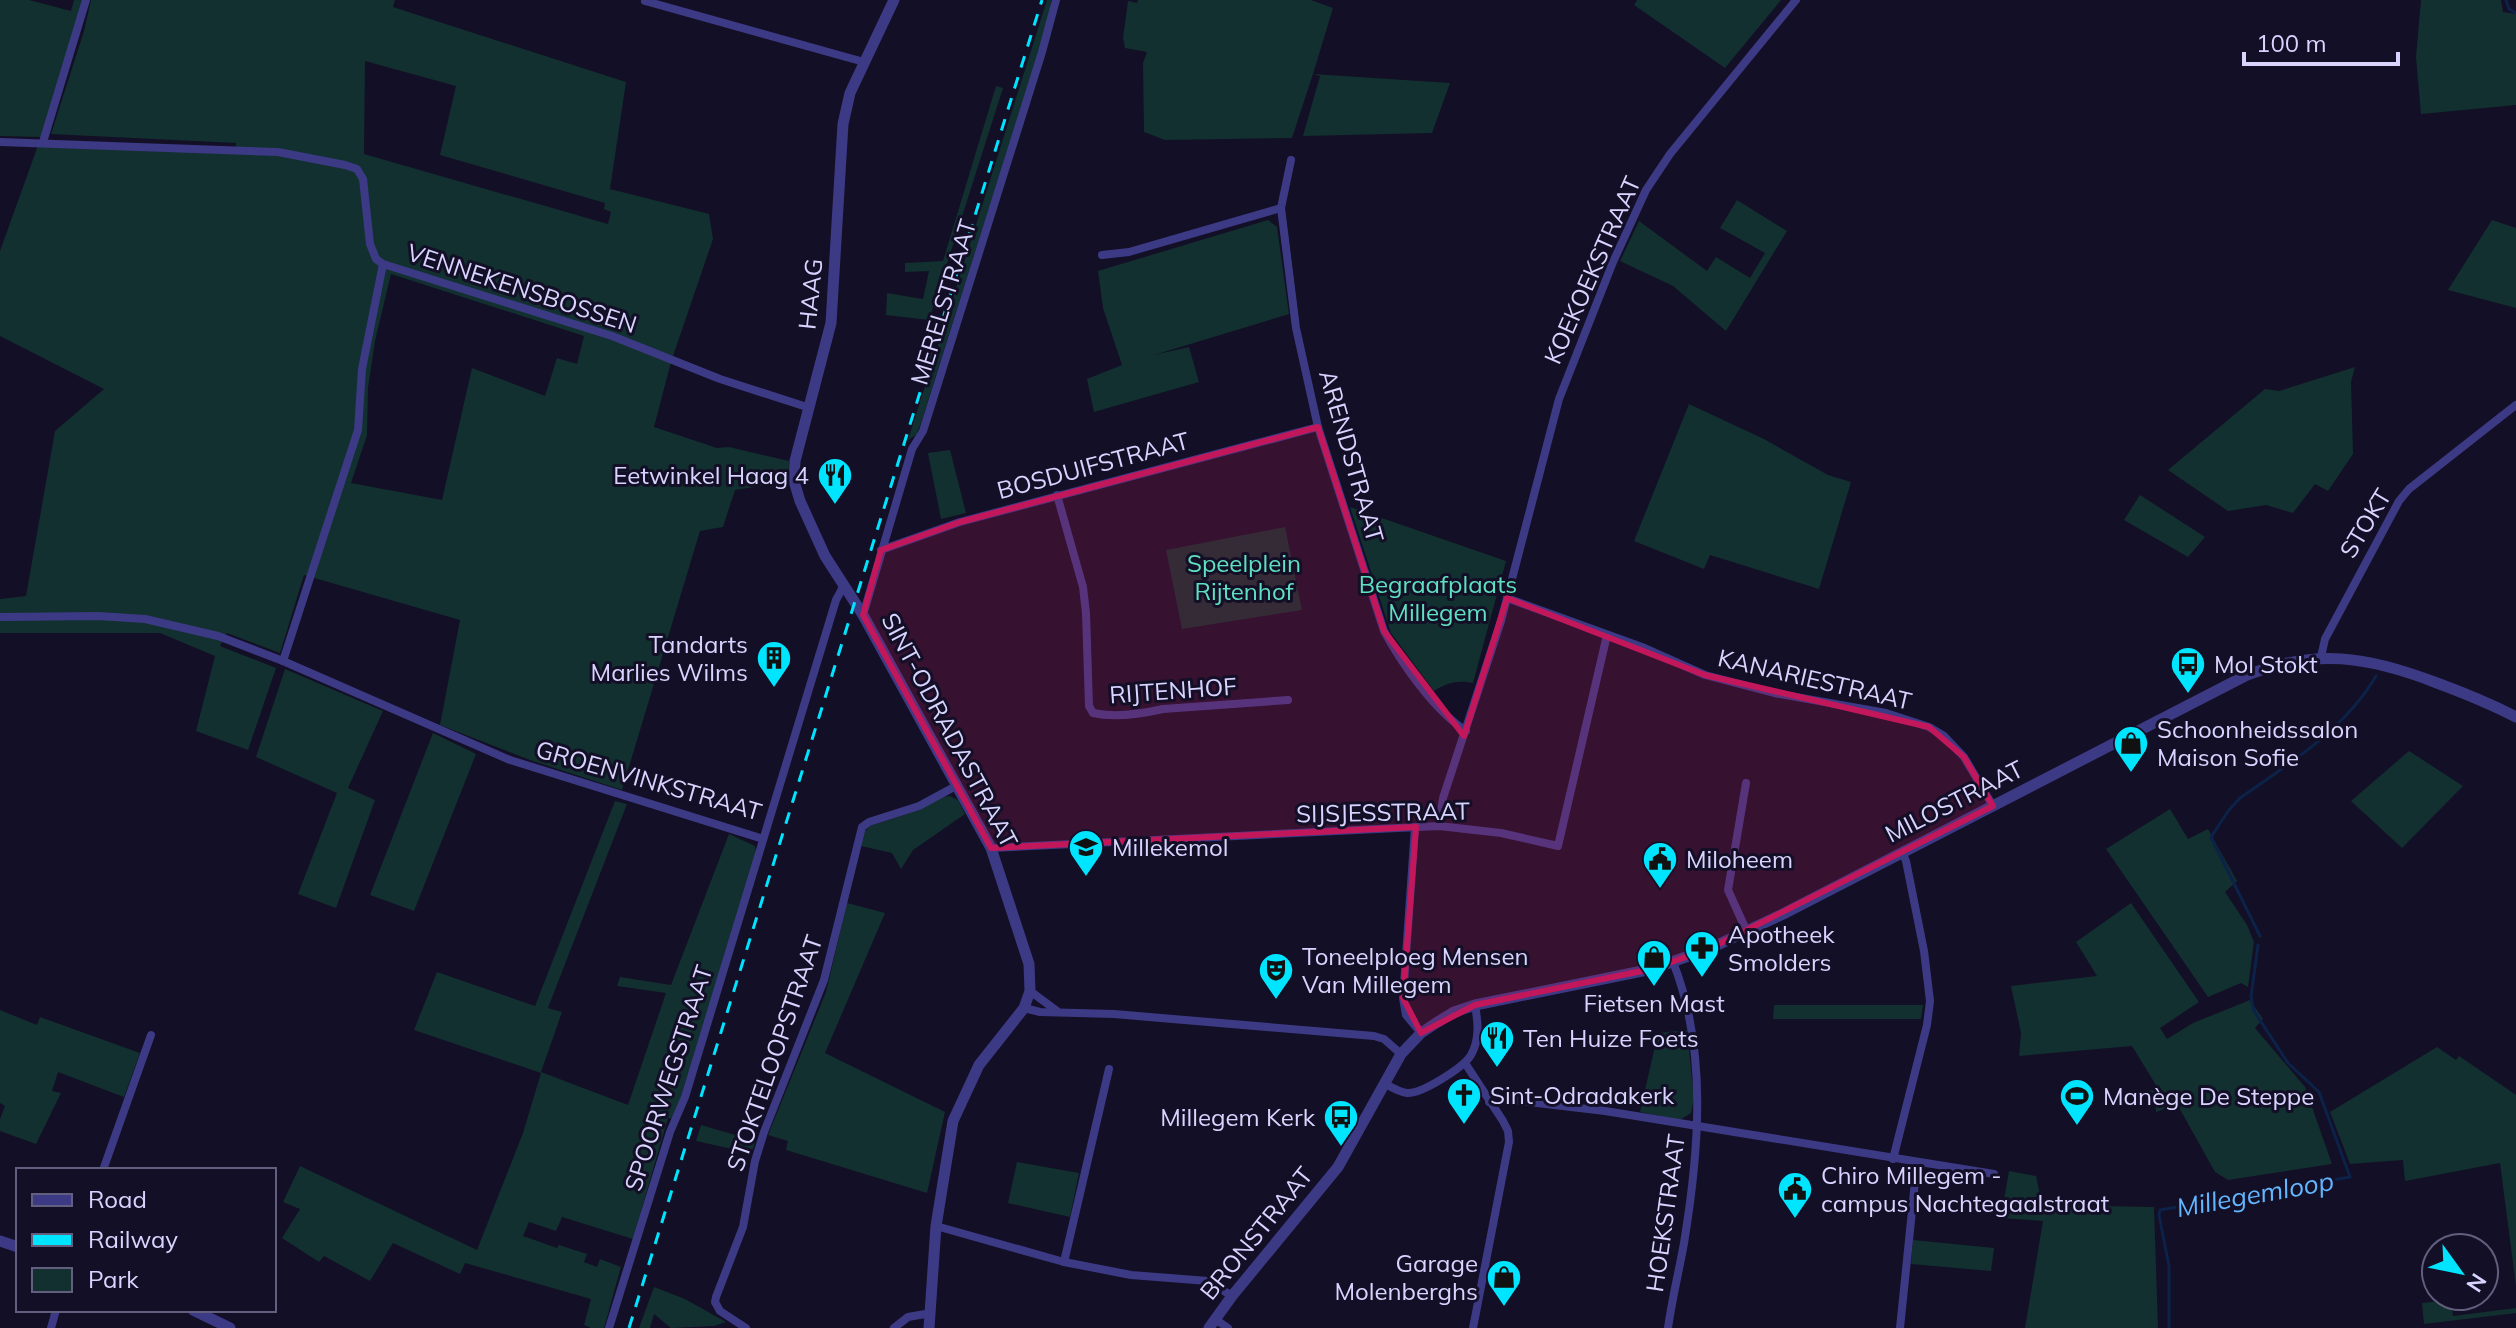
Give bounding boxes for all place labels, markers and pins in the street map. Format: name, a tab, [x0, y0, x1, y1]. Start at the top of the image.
restaurant icon: Eetwinkel Haag 4	[816, 456, 854, 506]
place label: Eetwinkel Haag 4	[613, 460, 809, 490]
place label: Tandarts Marlies Wilms	[591, 629, 748, 687]
building icon: Tandarts Marlies Wilms	[755, 639, 793, 689]
bus stop icon: Mol Stokt	[2169, 645, 2207, 695]
place label: Mol Stokt	[2214, 649, 2318, 679]
place label: Schoonheidssalon Maison Sofie	[2157, 714, 2358, 772]
shop icon: Schoonheidssalon Maison Sofie	[2112, 724, 2150, 774]
school or university icon: Millekemol	[1067, 828, 1105, 878]
place label: Millekemol	[1112, 832, 1228, 862]
public building icon: Miloheem	[1641, 840, 1679, 890]
place label: Miloheem	[1686, 844, 1793, 874]
place label: Apotheek Smolders	[1728, 919, 1835, 977]
pharmacy icon: Apotheek Smolders	[1683, 929, 1721, 979]
shop icon: Fietsen Mast	[1635, 938, 1673, 988]
place label: Toneelploeg Mensen Van Millegem	[1302, 941, 1529, 999]
theatre icon: Toneelploeg Mensen Van Millegem	[1257, 951, 1295, 1001]
place label: Fietsen Mast	[1583, 988, 1725, 1018]
restaurant icon: Ten Huize Foets	[1478, 1019, 1516, 1069]
place label: Ten Huize Foets	[1523, 1023, 1699, 1053]
church icon: Sint-Odradakerk	[1445, 1076, 1483, 1126]
sports icon: Manège De Steppe	[2058, 1077, 2096, 1127]
place label: Sint-Odradakerk	[1490, 1080, 1675, 1110]
place label: Manège De Steppe	[2103, 1081, 2314, 1111]
bus stop icon: Millegem Kerk	[1322, 1098, 1360, 1148]
place label: Millegem Kerk	[1160, 1102, 1316, 1132]
place label: Chiro Millegem - campus Nachtegaalstraat	[1821, 1160, 2109, 1218]
public building icon: Chiro Millegem - campus Nachtegaalstraat	[1776, 1170, 1814, 1220]
place label: Garage Molenberghs	[1334, 1248, 1478, 1306]
shop icon: Garage Molenberghs	[1485, 1258, 1523, 1308]

